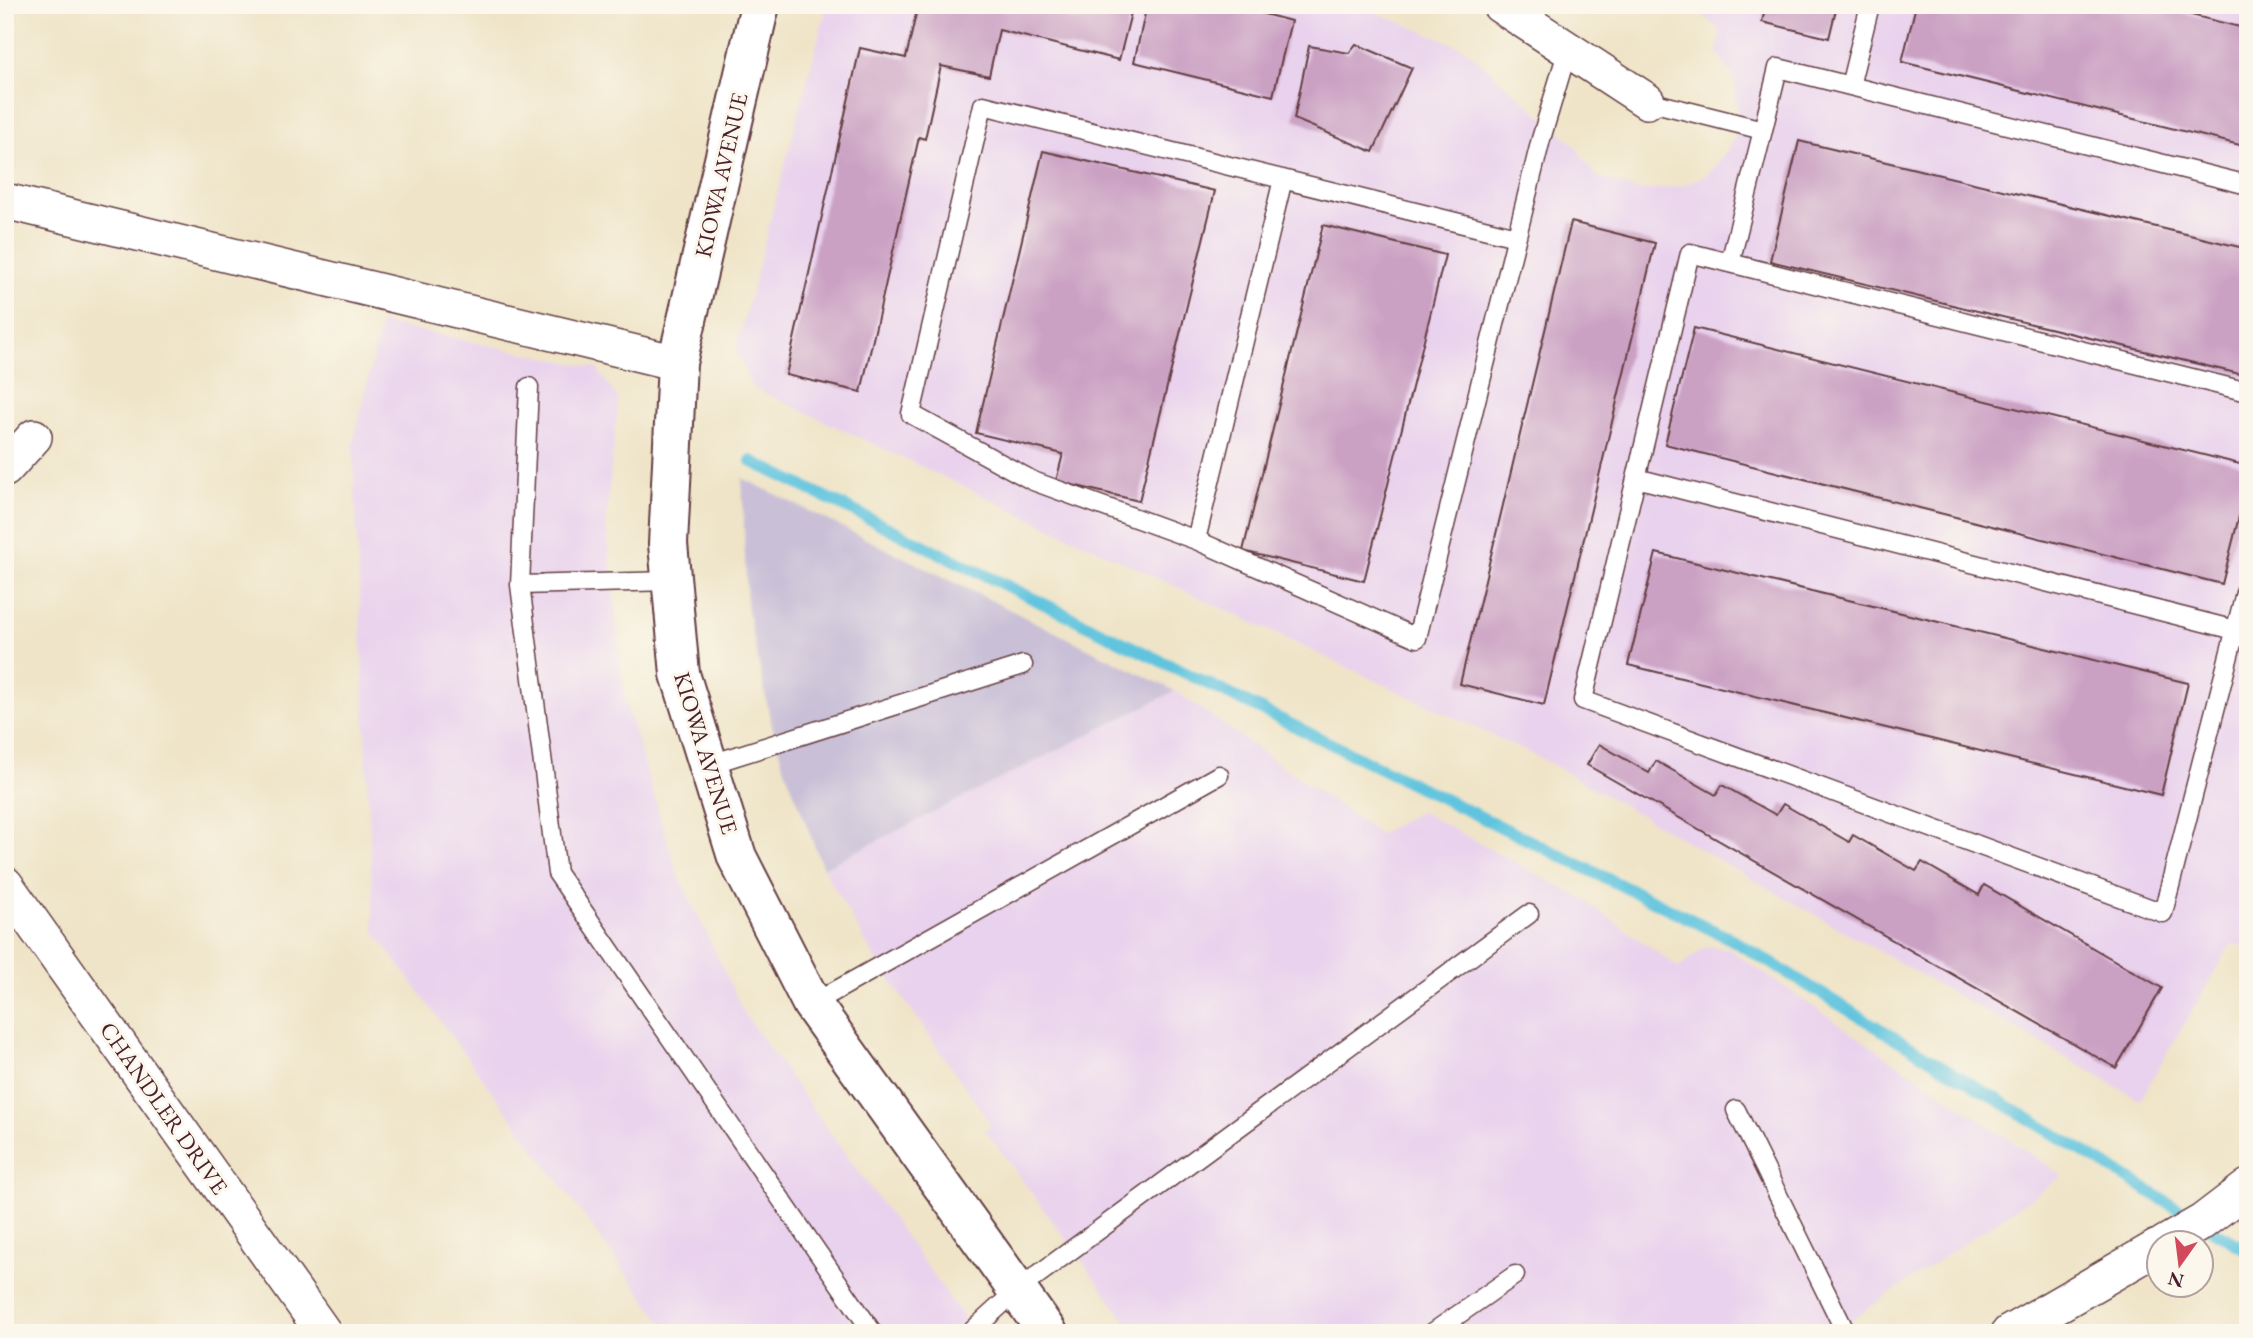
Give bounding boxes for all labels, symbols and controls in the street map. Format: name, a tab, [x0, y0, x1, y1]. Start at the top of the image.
street label: KIOWA AVENUE	[687, 90, 755, 260]
street label: KIOWA AVENUE	[667, 668, 745, 838]
street label: CHANDLER DRIVE	[93, 1016, 235, 1200]
north arrow	[2144, 1230, 2214, 1300]
text: N	[2165, 1266, 2186, 1294]

